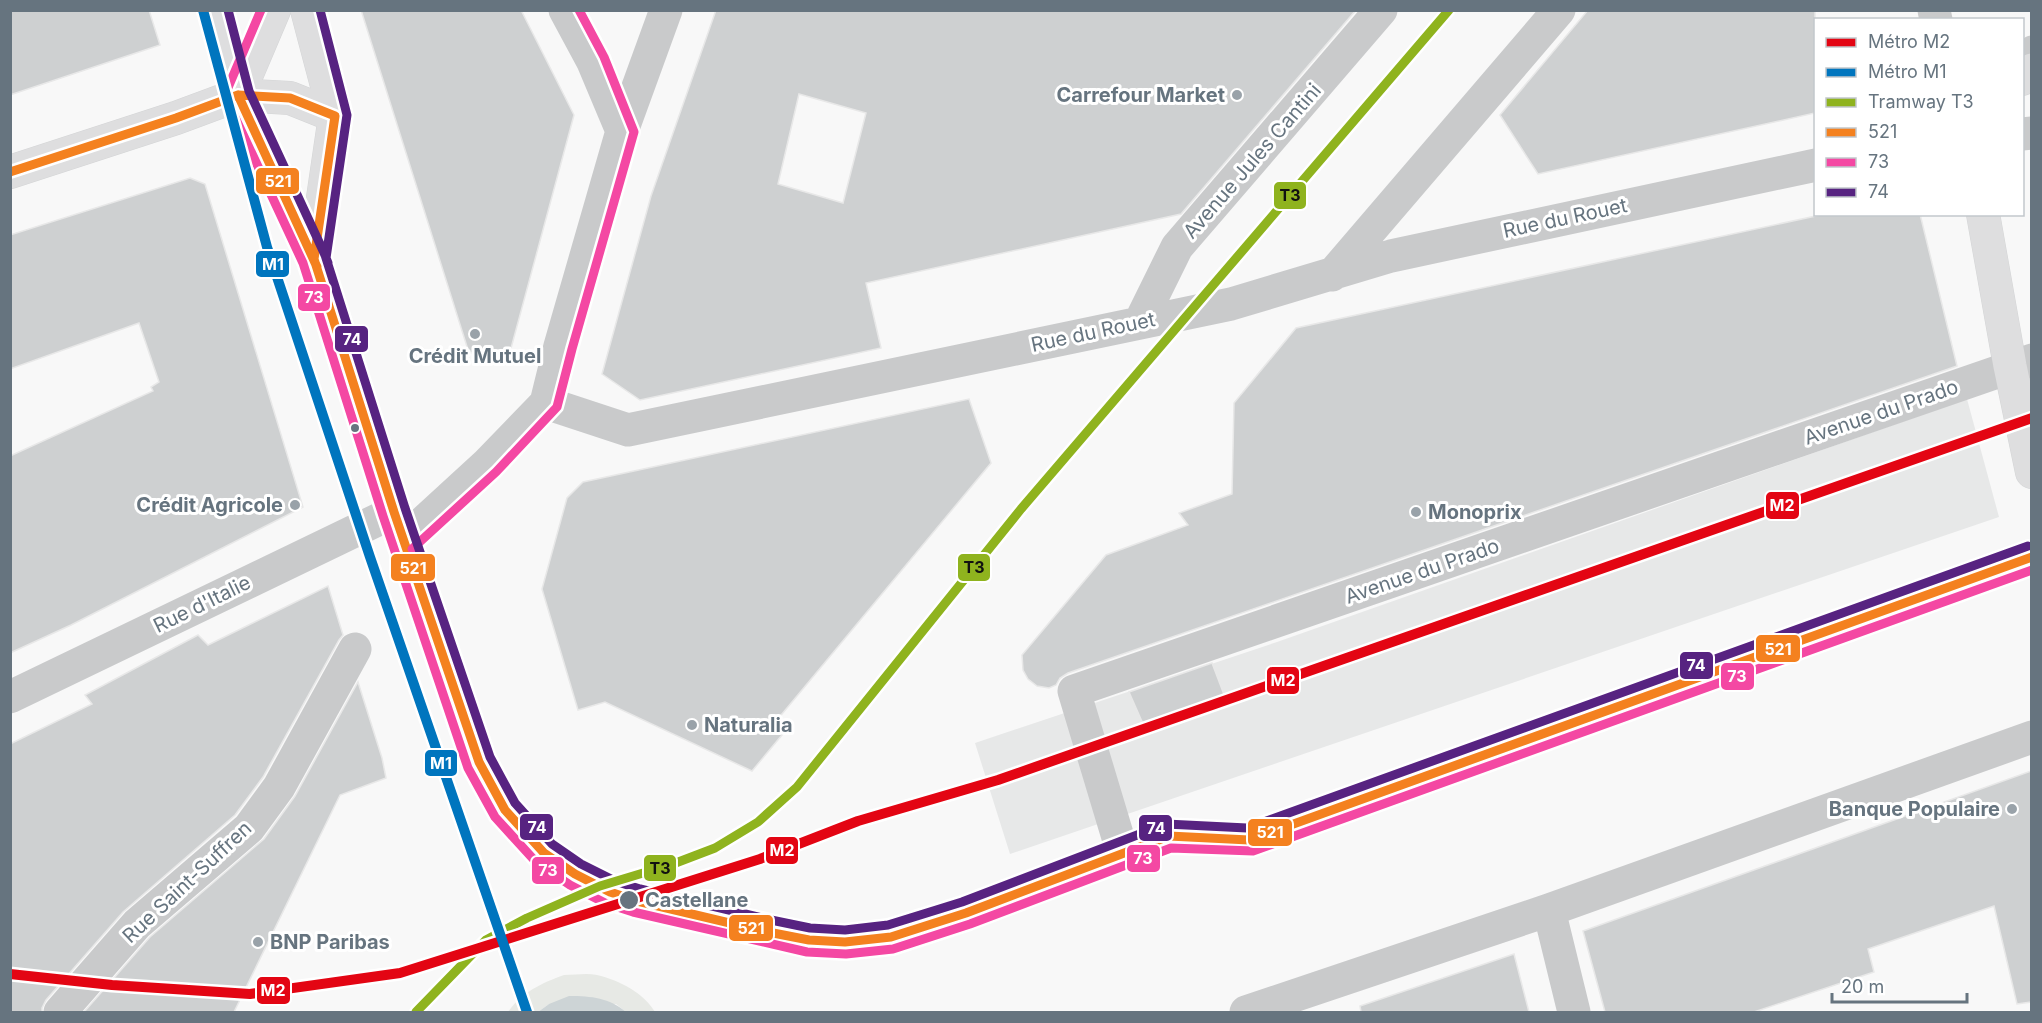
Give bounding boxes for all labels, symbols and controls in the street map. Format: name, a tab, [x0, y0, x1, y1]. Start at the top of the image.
legend	[1814, 18, 2024, 216]
text: Métro M2	[1868, 31, 1950, 52]
text: Métro M1	[1868, 61, 1947, 82]
street label: Avenue Jules Cantini	[1178, 79, 1326, 243]
place label: Carrefour Market	[1057, 83, 1225, 107]
marker: Carrefour Market	[1230, 88, 1244, 102]
text: Tramway T3	[1868, 91, 1974, 112]
text: 521	[1868, 121, 1897, 142]
text: 73	[1868, 151, 1889, 172]
line badge: 521	[255, 167, 300, 195]
text: 521	[264, 171, 292, 191]
line badge: T3	[1273, 181, 1307, 210]
text: 74	[1868, 181, 1889, 202]
text: T3	[1279, 185, 1301, 205]
street label: Rue du Rouet	[1501, 193, 1630, 243]
line badge: M1	[255, 250, 290, 278]
text: M1	[262, 254, 284, 274]
line badge: 73	[297, 283, 331, 312]
text: 73	[304, 287, 324, 307]
street label: Rue du Rouet	[1029, 307, 1158, 357]
line badge: 74	[334, 325, 369, 353]
marker: Crédit Mutuel	[468, 327, 482, 341]
text: 74	[342, 329, 362, 349]
place label: Crédit Mutuel	[409, 344, 541, 368]
street label: Avenue du Prado	[1801, 374, 1961, 450]
unlabelled marker	[349, 422, 361, 434]
line badge: M2	[1765, 491, 1800, 520]
place label: Crédit Agricole	[136, 493, 283, 517]
text: M2	[1770, 495, 1794, 515]
marker: Crédit Agricole	[288, 498, 302, 512]
place label: Monoprix	[1428, 500, 1522, 524]
marker: Monoprix	[1409, 505, 1423, 519]
street label: Avenue du Prado	[1342, 533, 1502, 609]
line badge: 521	[390, 553, 436, 582]
line badge: T3	[957, 553, 991, 582]
text: T3	[963, 557, 985, 577]
text: 521	[399, 558, 427, 578]
street label: Rue d'Italie	[150, 570, 254, 638]
line badge: 521	[1755, 634, 1801, 663]
text: 521	[1764, 639, 1792, 659]
line badge: 74	[1679, 651, 1714, 680]
text: 74	[1686, 655, 1706, 675]
line badge: 73	[1720, 662, 1755, 691]
line badge: M2	[1266, 666, 1300, 695]
text: 73	[1727, 666, 1747, 686]
text: M2	[1271, 670, 1295, 690]
place label: Naturalia	[704, 713, 793, 737]
marker: Naturalia	[685, 718, 699, 732]
line badge: M1	[424, 749, 458, 777]
text: M1	[430, 753, 452, 773]
place label: Banque Populaire	[1829, 797, 2000, 821]
marker: Banque Populaire	[2005, 802, 2019, 816]
line badge: 74	[519, 813, 554, 841]
line badge: 74	[1138, 814, 1173, 842]
street label: Rue Saint-Suffren	[118, 816, 256, 948]
text: 74	[527, 817, 547, 837]
text: 74	[1146, 818, 1166, 838]
line badge: 521	[1247, 818, 1293, 847]
text: 521	[1256, 822, 1284, 842]
line badge: M2	[765, 836, 799, 865]
text: M2	[770, 840, 794, 860]
line badge: 73	[1126, 844, 1161, 873]
text: 73	[1133, 848, 1153, 868]
line badge: T3	[643, 854, 677, 882]
line badge: 73	[531, 856, 565, 885]
text: T3	[649, 858, 671, 878]
text: 73	[538, 860, 558, 880]
place label: Castellane	[645, 888, 749, 912]
marker: Castellane	[618, 889, 640, 911]
line badge: 521	[728, 914, 774, 942]
text: 521	[737, 918, 765, 938]
place label: BNP Paribas	[270, 930, 390, 954]
marker: BNP Paribas	[251, 935, 265, 949]
scale bar	[1832, 966, 1967, 1004]
line badge: M2	[256, 976, 291, 1005]
text: 20 m	[1841, 976, 1884, 997]
text: M2	[261, 980, 285, 1000]

